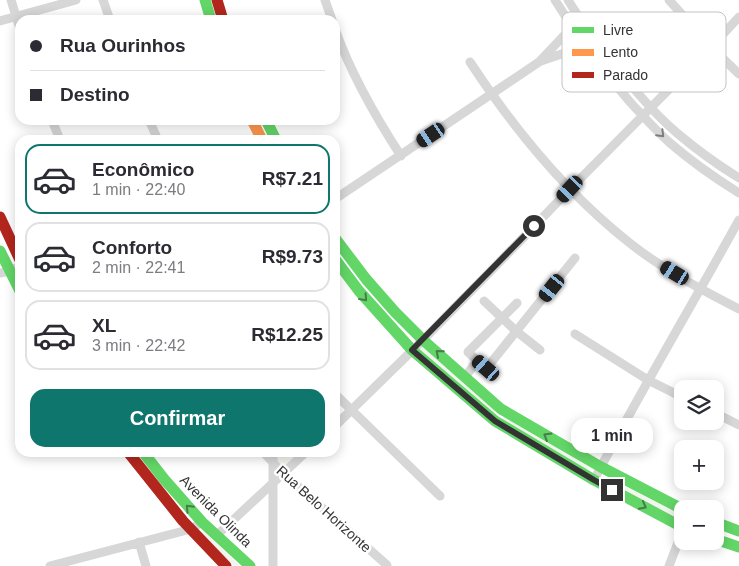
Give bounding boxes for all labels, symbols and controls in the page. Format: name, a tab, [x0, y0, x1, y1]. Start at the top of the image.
legend	[562, 12, 726, 92]
text: Livre	[603, 22, 634, 38]
text: Rua Ourinhos	[60, 35, 186, 56]
text: Lento	[603, 44, 638, 60]
text: Parado	[603, 67, 648, 83]
text: Destino	[60, 84, 130, 105]
car	[414, 120, 447, 150]
one-way arrow	[655, 128, 664, 137]
icon: car	[32, 157, 77, 202]
text: Econômico	[92, 159, 194, 180]
text: R$7.21	[262, 168, 323, 189]
car	[554, 173, 585, 205]
text: 1 min · 22:40	[92, 181, 185, 198]
route start	[523, 215, 545, 237]
icon: car	[32, 235, 77, 280]
text: Conforto	[92, 237, 172, 258]
text: R$9.73	[262, 246, 323, 267]
text: 2 min · 22:41	[92, 259, 185, 276]
car	[658, 259, 691, 287]
car	[536, 272, 567, 304]
one-way arrow	[359, 292, 368, 301]
icon: car	[32, 313, 77, 358]
text: XL	[92, 315, 116, 336]
text: R$12.25	[251, 324, 323, 345]
text: 3 min · 22:42	[92, 337, 185, 354]
one-way arrow	[435, 350, 444, 359]
car	[469, 352, 502, 384]
map controls	[674, 380, 724, 550]
button: layers	[674, 380, 724, 430]
button: Confirmar	[30, 389, 325, 447]
callout: 1 min	[571, 418, 653, 452]
text: 1 min	[591, 427, 633, 444]
one-way arrow	[544, 432, 553, 442]
button: +	[674, 440, 724, 490]
street label: Rua Belo Horizonte	[274, 462, 375, 556]
street label: Avenida Olinda	[177, 472, 255, 550]
route end	[601, 479, 623, 501]
one-way arrow	[638, 500, 647, 510]
button: −	[674, 500, 724, 550]
one-way arrow	[186, 505, 195, 514]

